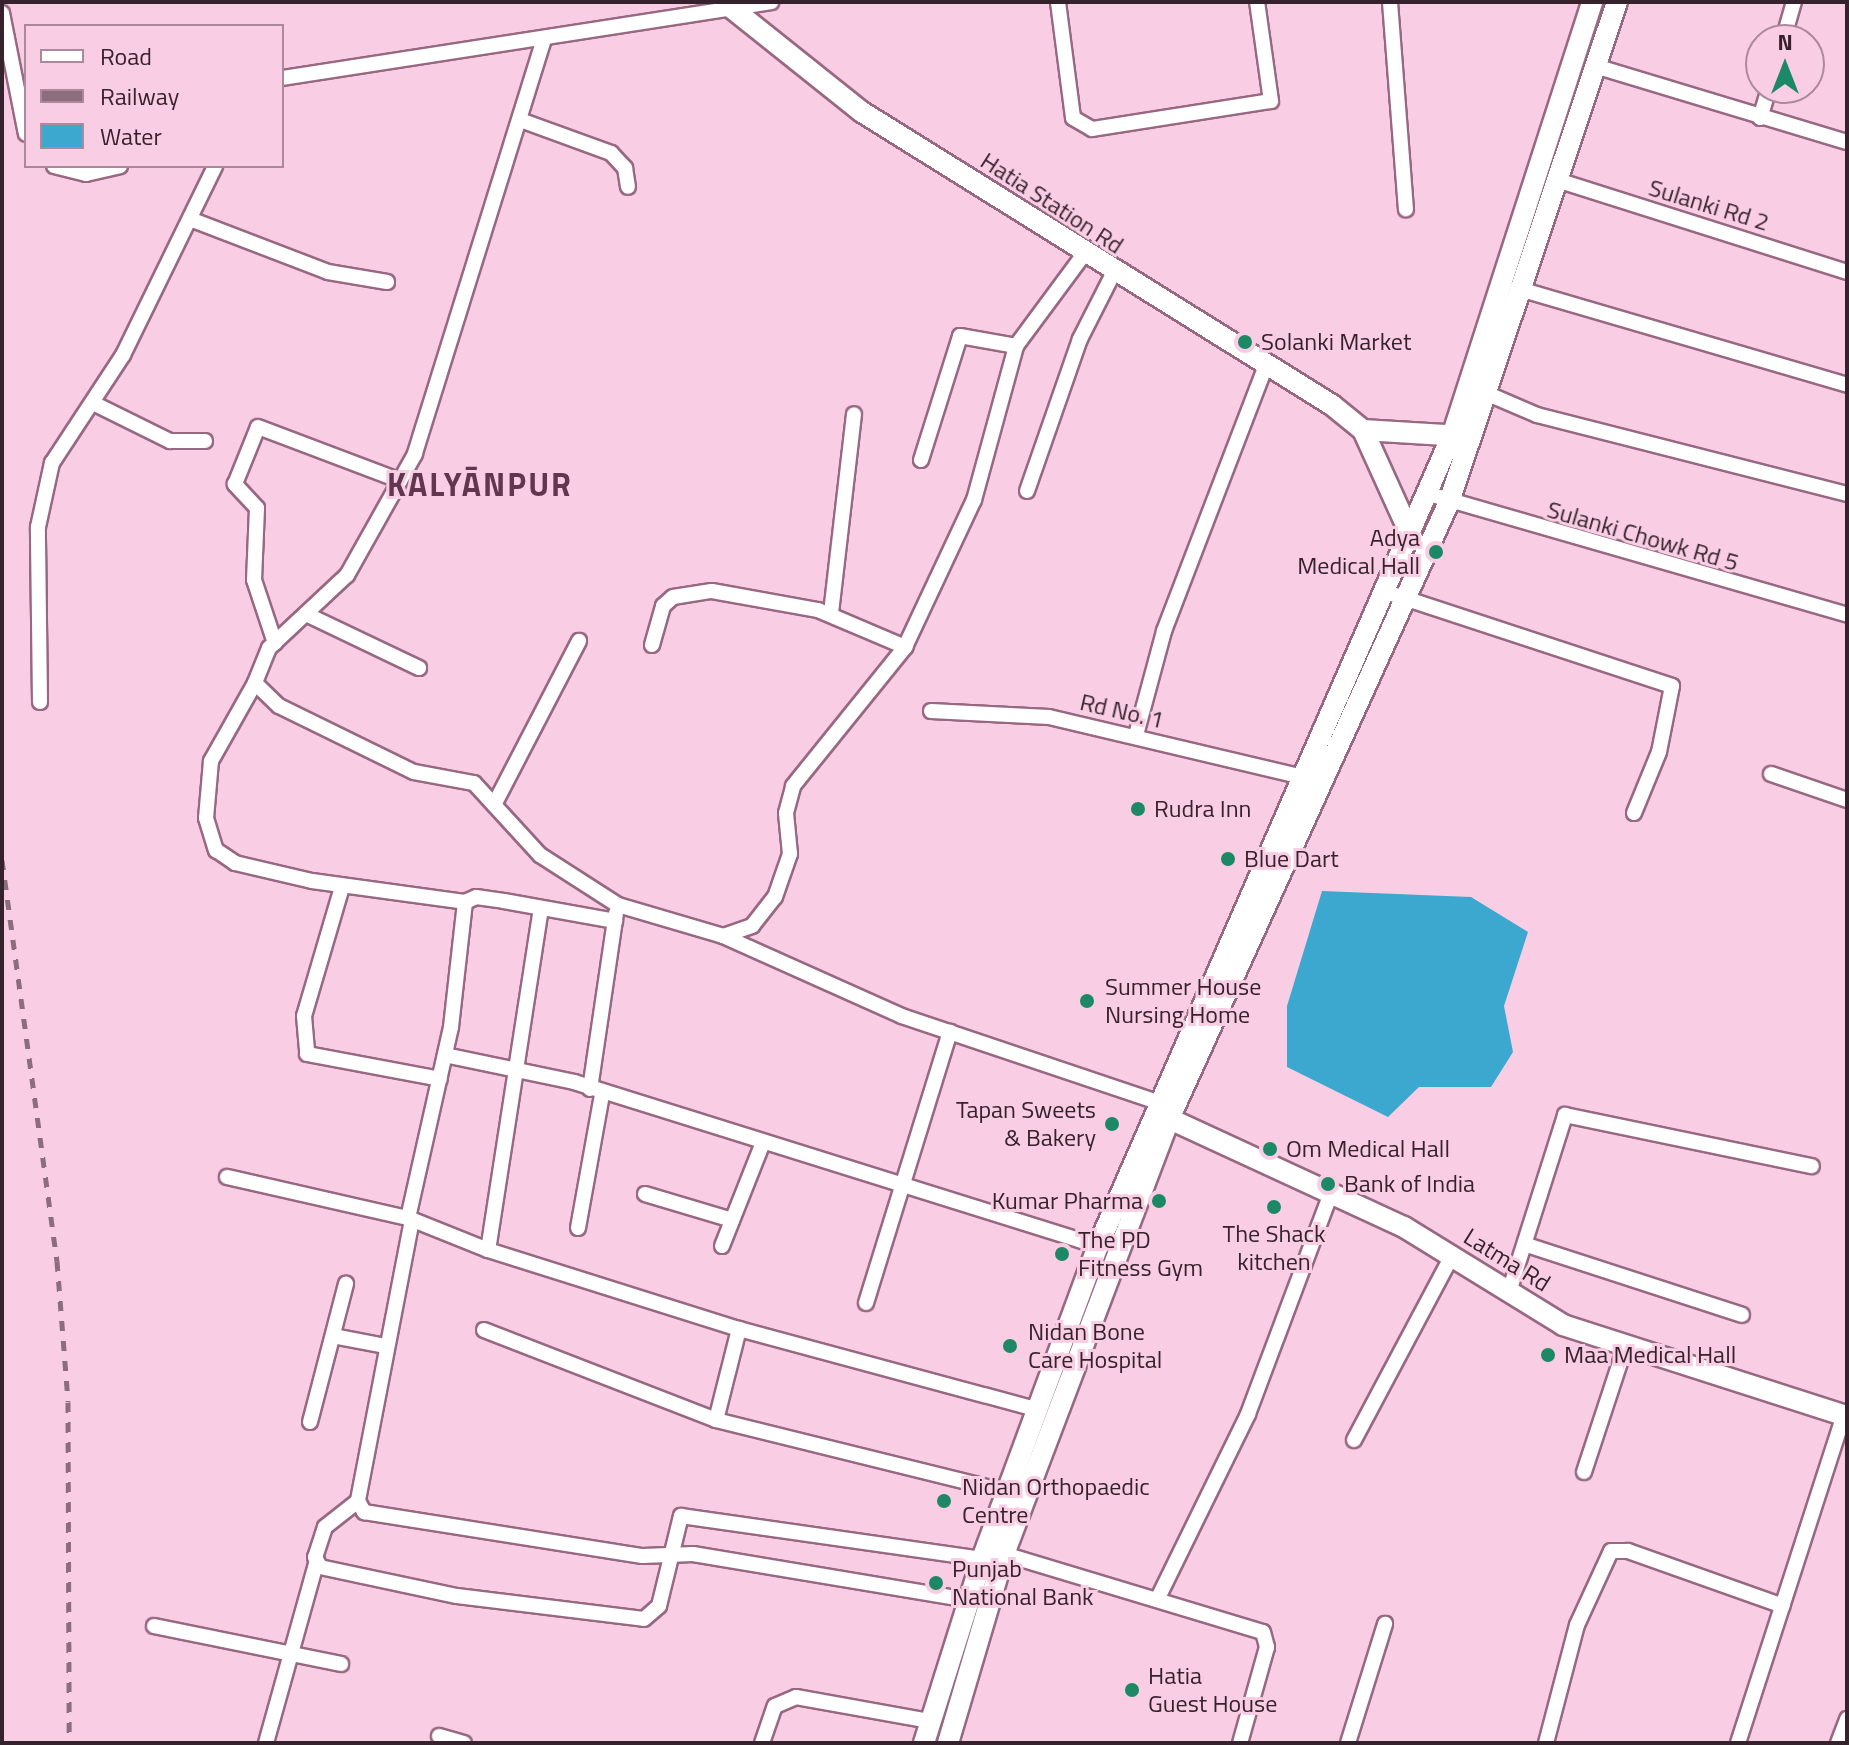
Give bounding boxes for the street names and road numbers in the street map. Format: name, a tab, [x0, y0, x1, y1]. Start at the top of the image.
street label: Hatia Station Rd	[975, 146, 1129, 260]
street label: Sulanki Rd 2	[1645, 173, 1773, 237]
street label: Sulanki Chowk Rd 5	[1544, 495, 1742, 577]
street label: Rd No. 1	[1077, 687, 1167, 735]
street label: Latma Rd	[1458, 1222, 1556, 1298]

